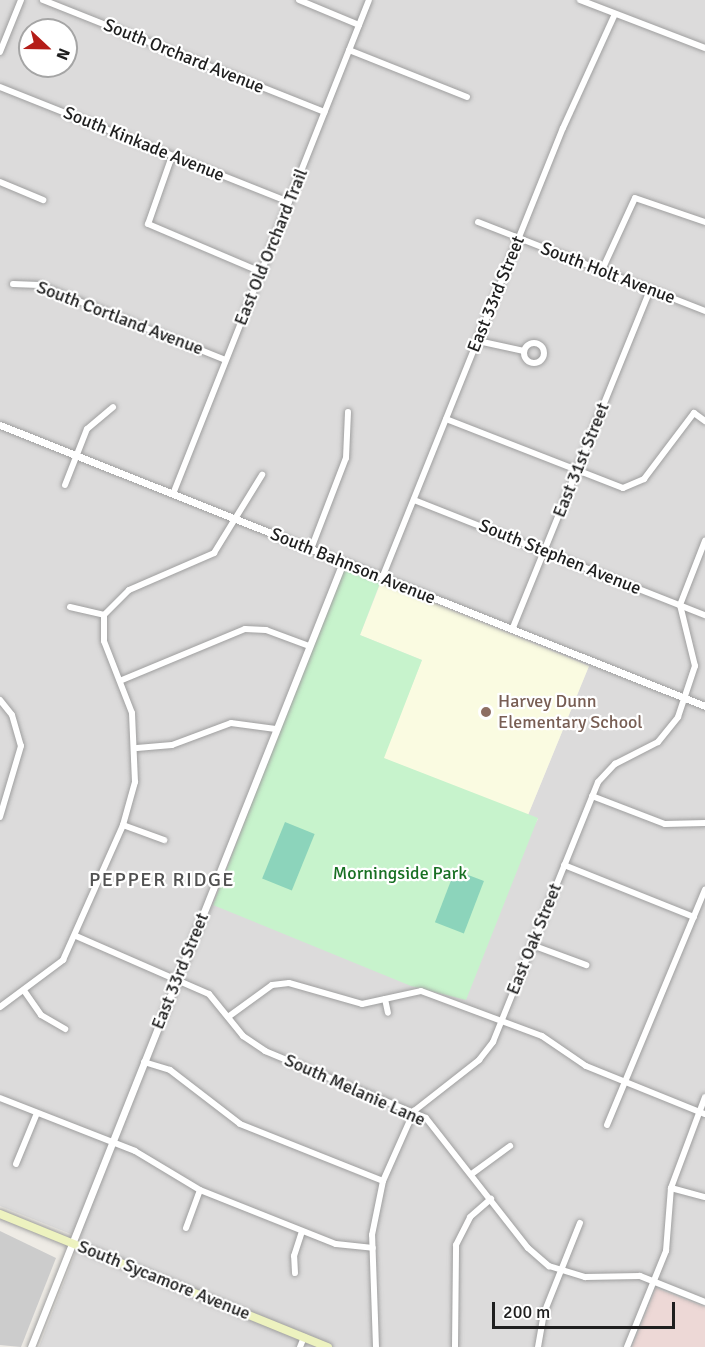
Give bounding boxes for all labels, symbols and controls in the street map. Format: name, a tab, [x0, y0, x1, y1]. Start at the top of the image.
street label: South Orchard Avenue	[101, 14, 267, 98]
north arrow	[18, 18, 78, 78]
text: N	[51, 45, 74, 63]
street label: South Kinkade Avenue	[60, 102, 228, 186]
street label: East Old Orchard Trail	[230, 165, 312, 329]
street label: East 33rd Street	[463, 233, 529, 355]
street label: South Holt Avenue	[538, 237, 678, 309]
street label: South Cortland Avenue	[34, 276, 206, 360]
street label: East 31st Street	[548, 399, 614, 521]
street label: South Stephen Avenue	[476, 515, 644, 599]
street label: South Bahnson Avenue	[267, 523, 439, 609]
place label: Harvey Dunn Elementary School	[498, 691, 643, 734]
marker: Harvey Dunn Elementary School	[479, 705, 493, 719]
park label: Morningside Park	[333, 862, 467, 884]
district label: PEPPER RIDGE	[89, 867, 235, 891]
street label: East Oak Street	[502, 880, 566, 998]
street label: East 33rd Street	[147, 910, 213, 1032]
street label: South Melanie Lane	[281, 1049, 429, 1131]
street label: South Sycamore Avenue	[75, 1236, 253, 1324]
scale bar	[495, 1290, 678, 1328]
text: 200 m	[503, 1301, 550, 1323]

